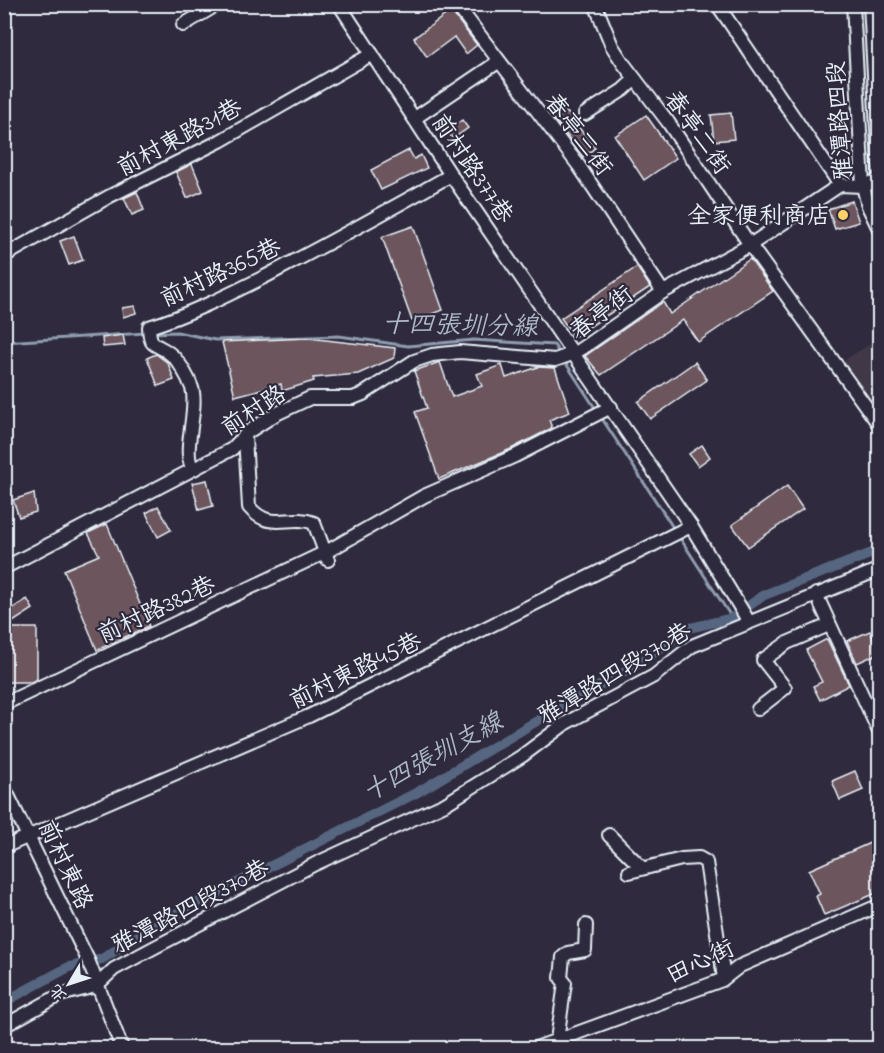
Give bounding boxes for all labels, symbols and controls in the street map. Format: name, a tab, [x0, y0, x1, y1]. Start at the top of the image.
street label: 雅潭路四段	[820, 60, 863, 182]
street label: 春亭二街	[654, 84, 738, 183]
street label: 春亭三街	[534, 87, 620, 184]
street label: 前村東路31巷	[111, 91, 249, 187]
street label: 前村路377巷	[421, 108, 521, 231]
place label: 全家便利商店	[687, 200, 831, 235]
marker: 全家便利商店	[836, 208, 850, 222]
street label: 前村路365巷	[155, 231, 287, 318]
street label: 春亭街	[563, 278, 642, 350]
water label: 十四張圳分線	[382, 307, 540, 347]
street label: 前村路	[215, 378, 294, 446]
street label: 前村路382巷	[92, 569, 222, 654]
street label: 雅潭路四段370巷	[532, 615, 699, 735]
street label: 前村東路45巷	[284, 625, 428, 719]
water label: 十四張圳支線	[356, 703, 513, 813]
street label: 前村東路	[28, 814, 100, 916]
street label: 雅潭路四段370巷	[106, 852, 276, 965]
street label: 田心街	[661, 932, 741, 994]
north arrow	[39, 954, 99, 1014]
text: 北	[45, 978, 73, 1006]

